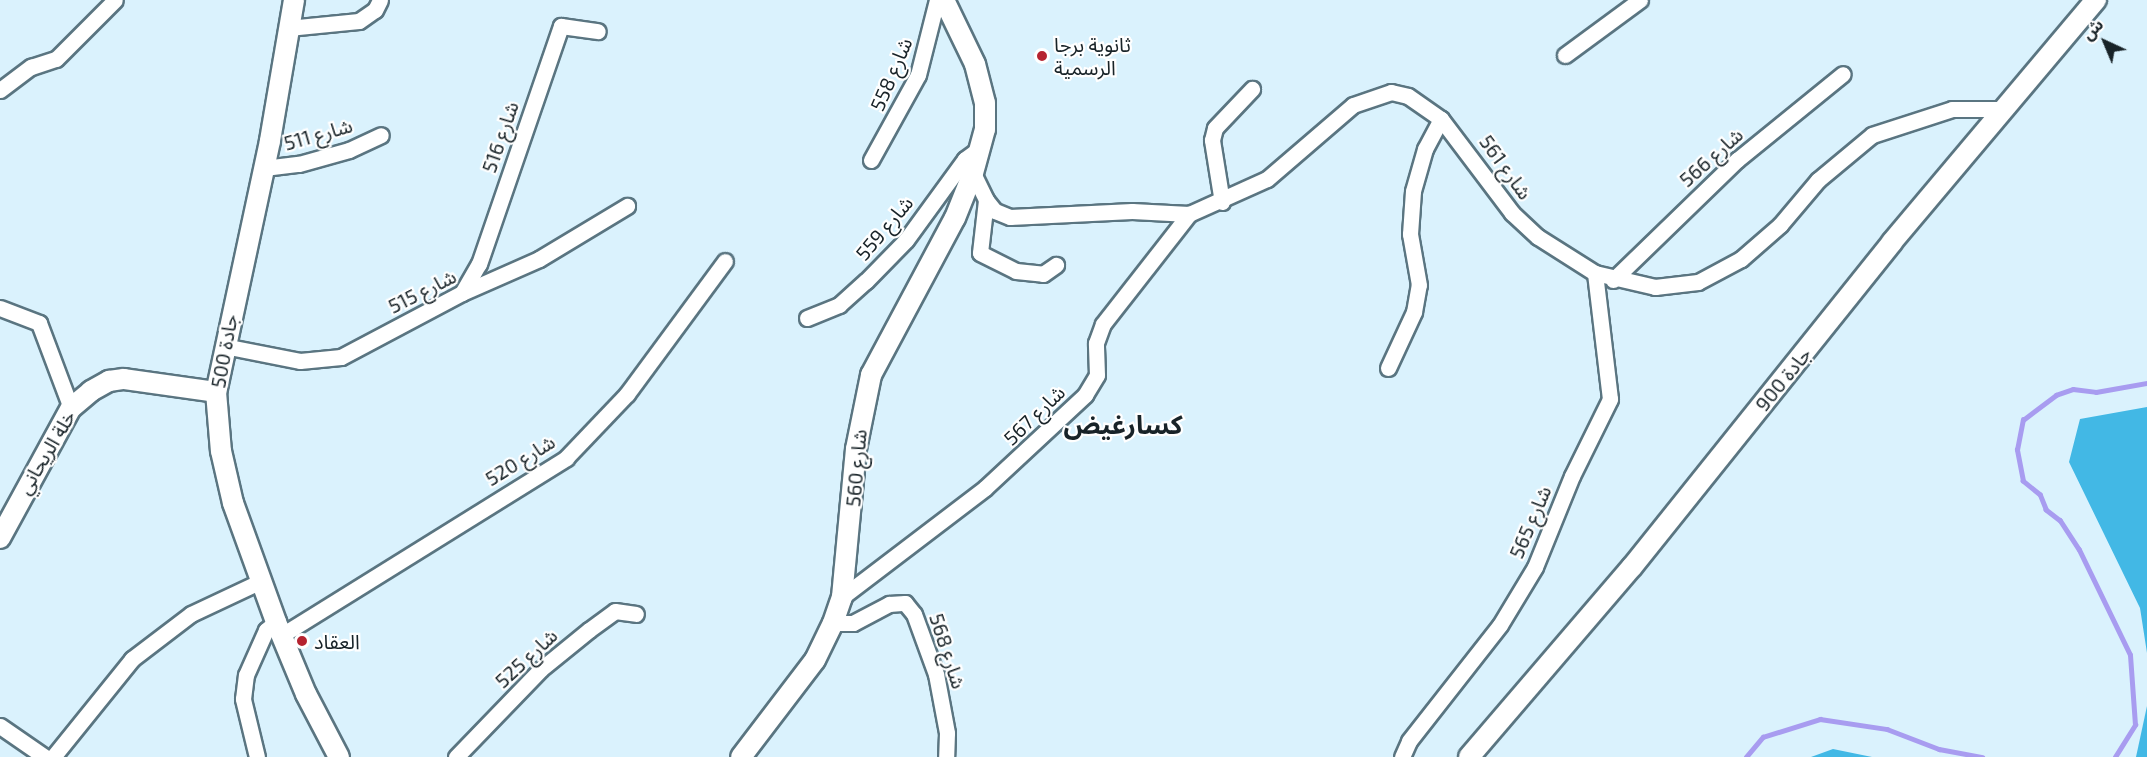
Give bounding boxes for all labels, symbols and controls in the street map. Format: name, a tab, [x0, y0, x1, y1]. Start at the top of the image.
north arrow	[2075, 12, 2135, 72]
text: ش	[2078, 14, 2107, 43]
place label: ثانوية برجا الرسمية	[1054, 33, 1131, 80]
street label: شارع 558	[865, 34, 917, 114]
marker: ثانوية برجا الرسمية	[1035, 49, 1049, 63]
street label: شارع 516	[477, 98, 523, 176]
street label: شارع 511	[281, 113, 355, 155]
street label: شارع 566	[1674, 122, 1748, 192]
street label: شارع 561	[1475, 130, 1537, 204]
street label: شارع 559	[850, 191, 918, 265]
street label: شارع 515	[384, 264, 460, 318]
street label: جادة 500	[206, 312, 242, 390]
street label: جادة 900	[1750, 342, 1816, 416]
street label: شارع 567	[998, 380, 1070, 450]
street label: خلة الريحاني	[12, 406, 80, 498]
district label: كسارغيض	[1063, 408, 1183, 440]
street label: شارع 560	[841, 428, 871, 508]
street label: شارع 520	[481, 429, 559, 491]
street label: شارع 565	[1504, 482, 1556, 562]
street label: شارع 568	[925, 610, 971, 692]
street label: شارع 525	[490, 623, 562, 693]
place label: العقاد	[314, 629, 360, 653]
marker: العقاد	[295, 634, 309, 648]

